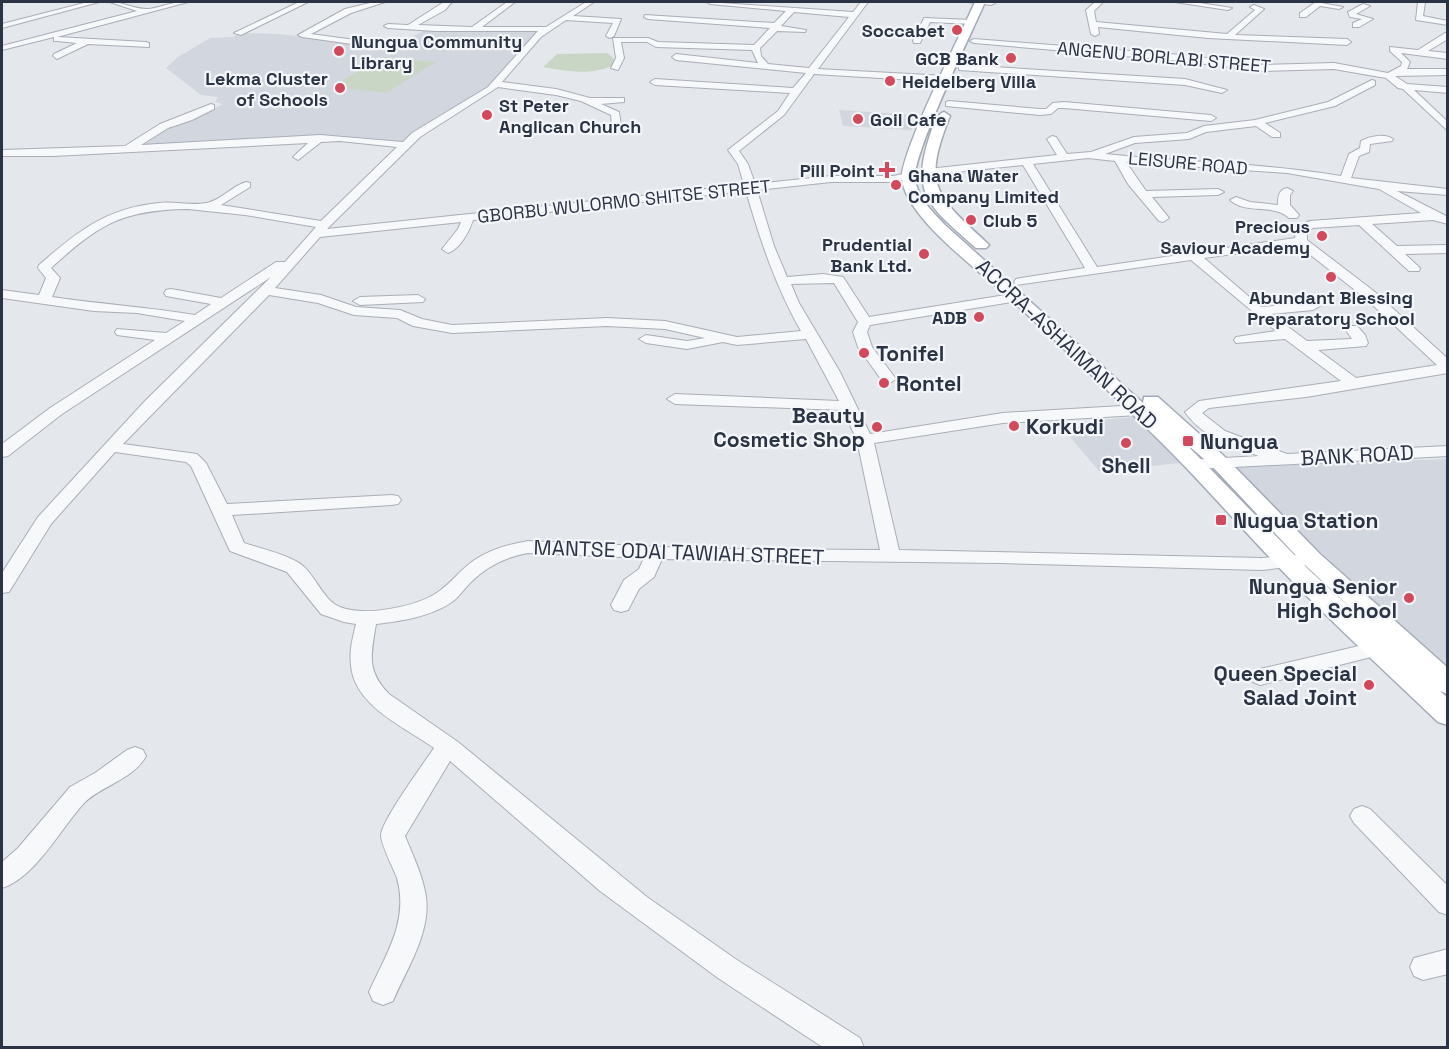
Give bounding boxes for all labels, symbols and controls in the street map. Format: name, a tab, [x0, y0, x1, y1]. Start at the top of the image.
place label: Soccabet	[862, 19, 945, 42]
marker: Soccabet	[950, 23, 964, 37]
place label: Nungua Community Library	[351, 30, 522, 74]
street label: ANGENU BORLABI STREET	[1056, 36, 1272, 78]
marker: Nungua Community Library	[332, 44, 346, 58]
place label: GCB Bank	[915, 47, 999, 70]
marker: GCB Bank	[1004, 51, 1018, 65]
place label: Lekma Cluster of Schools	[205, 67, 328, 111]
place label: Heidelberg Villa	[902, 70, 1037, 93]
marker: Heidelberg Villa	[883, 74, 897, 88]
marker: Lekma Cluster of Schools	[333, 81, 347, 95]
place label: St Peter Anglican Church	[499, 94, 641, 138]
marker: St Peter Anglican Church	[480, 108, 494, 122]
place label: Goil Cafe	[870, 108, 946, 131]
marker: Goil Cafe	[851, 112, 865, 126]
street label: LEISURE ROAD	[1127, 146, 1249, 180]
place label: Pill Point	[800, 159, 875, 182]
marker: Pill Point	[880, 163, 894, 177]
place label: Ghana Water Company Limited	[908, 164, 1059, 208]
street label: GBORBU WULORMO SHITSE STREET	[476, 174, 772, 228]
marker: Ghana Water Company Limited	[889, 178, 903, 192]
place label: Club 5	[983, 209, 1038, 232]
marker: Club 5	[964, 213, 978, 227]
place label: Precious Saviour Academy	[1161, 215, 1310, 259]
marker: Precious Saviour Academy	[1315, 229, 1329, 243]
place label: Prudential Bank Ltd.	[822, 233, 912, 277]
marker: Prudential Bank Ltd.	[917, 247, 931, 261]
street label: ACCRA-ASHAIMAN ROAD	[971, 253, 1163, 435]
marker: Abundant Blessing Preparatory School	[1324, 270, 1338, 284]
place label: Abundant Blessing Preparatory School	[1247, 286, 1415, 330]
place label: ADB	[932, 306, 967, 329]
marker: ADB	[972, 310, 986, 324]
place label: Tonifel	[876, 340, 944, 367]
marker: Tonifel	[857, 346, 871, 360]
place label: Rontel	[896, 370, 962, 397]
marker: Rontel	[877, 376, 891, 390]
place label: Beauty Cosmetic Shop	[713, 402, 865, 453]
place label: Korkudi	[1026, 413, 1104, 440]
marker: Korkudi	[1007, 419, 1021, 433]
marker: Beauty Cosmetic Shop	[870, 420, 884, 434]
place label: Nungua	[1200, 428, 1278, 455]
marker: Nungua	[1181, 434, 1195, 448]
marker: Shell	[1119, 436, 1133, 450]
street label: BANK ROAD	[1300, 439, 1414, 471]
place label: Shell	[1102, 452, 1150, 479]
place label: Nugua Station	[1233, 507, 1378, 534]
marker: Nugua Station	[1214, 513, 1228, 527]
street label: MANTSE ODAI TAWIAH STREET	[533, 533, 825, 571]
place label: Nungua Senior High School	[1249, 573, 1397, 624]
marker: Nungua Senior High School	[1402, 591, 1416, 605]
place label: Queen Special Salad Joint	[1214, 660, 1357, 711]
marker: Queen Special Salad Joint	[1362, 678, 1376, 692]

